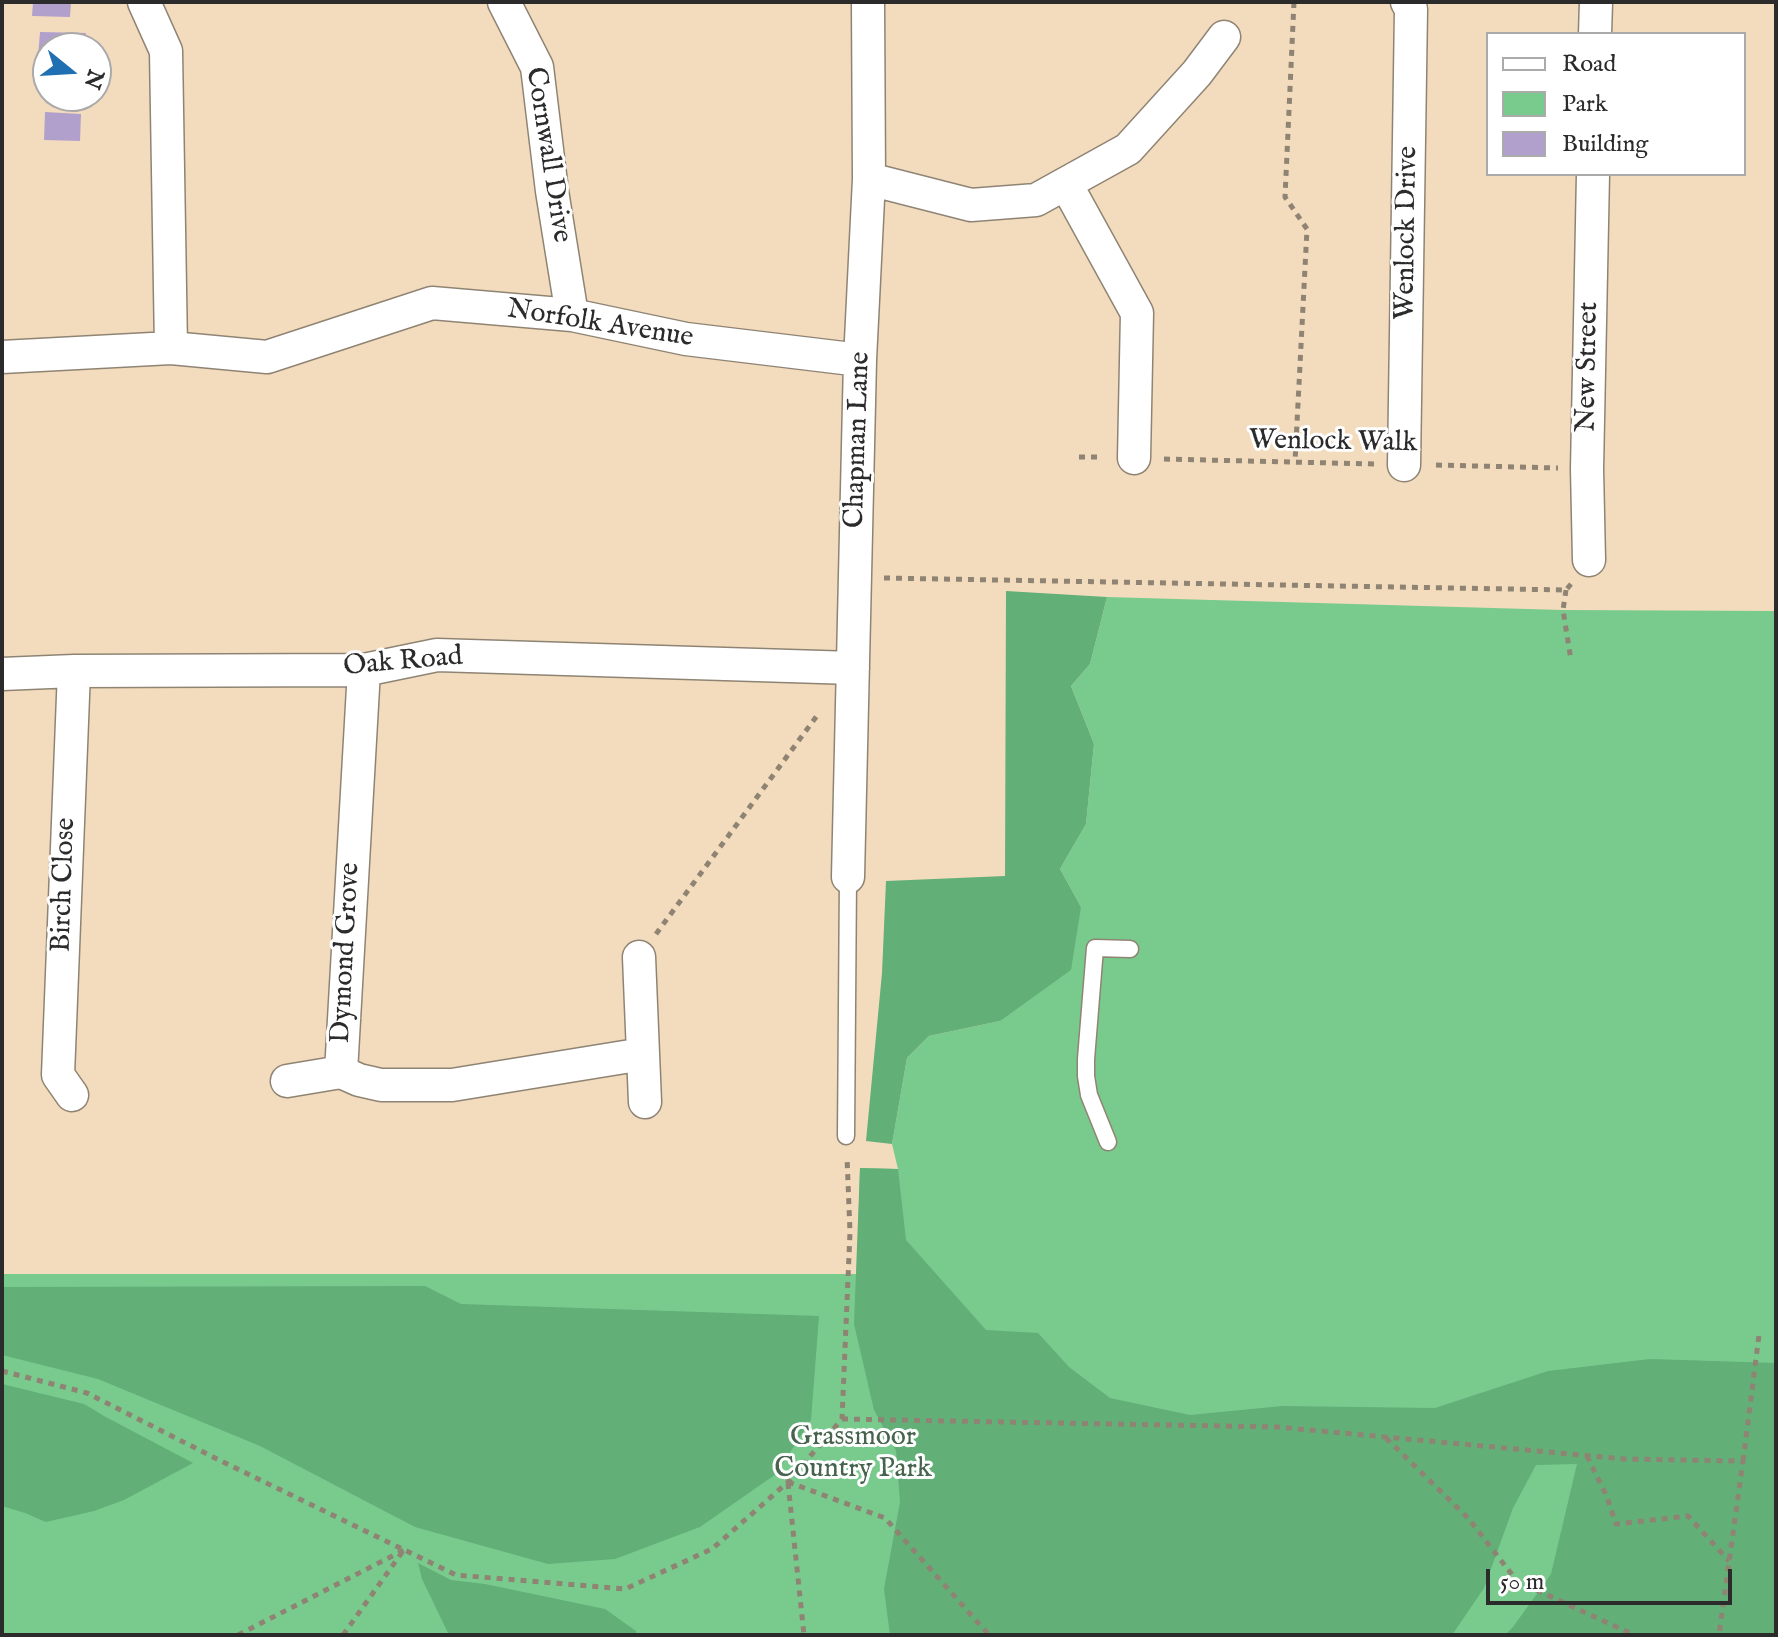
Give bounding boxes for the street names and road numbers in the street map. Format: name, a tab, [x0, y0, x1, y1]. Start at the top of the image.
street label: Cornwall Drive	[517, 65, 577, 245]
street label: Wenlock Drive	[1390, 146, 1426, 320]
street label: Norfolk Avenue	[505, 294, 695, 356]
street label: New Street	[1571, 302, 1607, 432]
street label: Chapman Lane	[839, 351, 879, 529]
street label: Wenlock Walk	[1248, 425, 1418, 461]
street label: Oak Road	[342, 641, 464, 685]
street label: Birch Close	[46, 817, 84, 953]
street label: Dymond Grove	[325, 862, 369, 1044]

